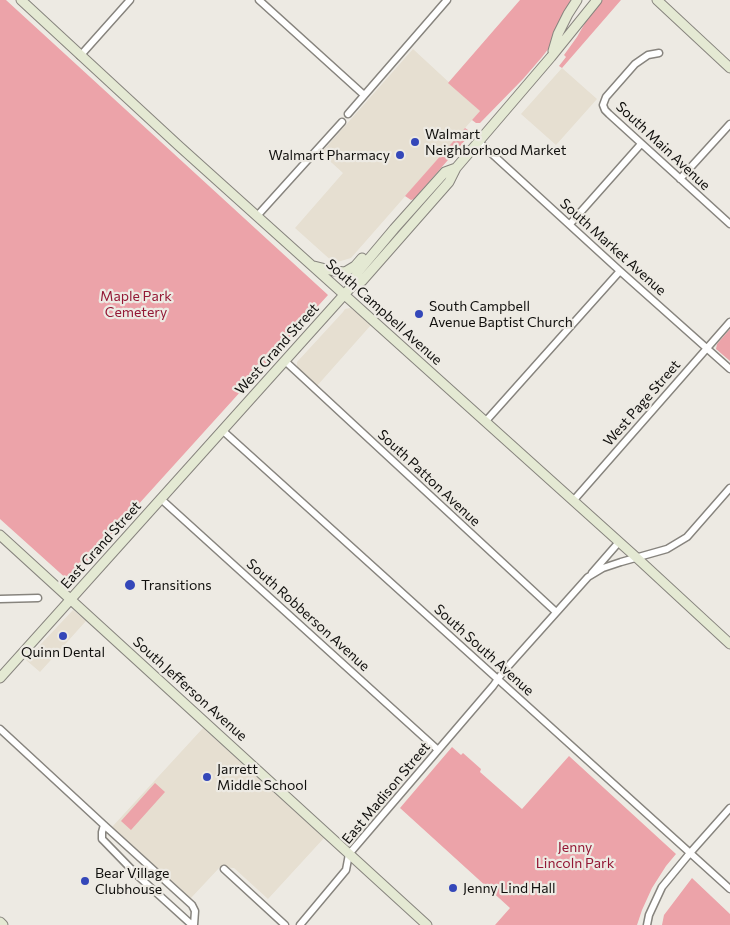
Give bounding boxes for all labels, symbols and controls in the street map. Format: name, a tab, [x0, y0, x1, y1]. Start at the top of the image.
street label: South Main Avenue	[613, 98, 713, 194]
place label: Walmart Neighborhood Market	[425, 126, 566, 158]
marker: Walmart Neighborhood Market	[409, 136, 421, 148]
place label: Walmart Pharmacy	[269, 147, 390, 163]
marker: Walmart Pharmacy	[394, 149, 406, 161]
street label: South Market Avenue	[557, 195, 669, 299]
street label: South Campbell Avenue	[323, 255, 445, 369]
park label: Maple Park Cemetery	[100, 288, 172, 321]
place label: South Campbell Avenue Baptist Church	[429, 298, 573, 331]
street label: West Grand Street	[232, 300, 322, 398]
marker: South Campbell Avenue Baptist Church	[413, 308, 425, 320]
street label: West Page Street	[600, 356, 684, 450]
street label: South Patton Avenue	[374, 426, 484, 530]
street label: East Grand Street	[57, 498, 145, 592]
street label: South Robberson Avenue	[243, 555, 373, 675]
place label: Transitions	[141, 577, 212, 593]
marker: Transitions	[123, 578, 137, 592]
street label: South South Avenue	[431, 601, 537, 699]
marker: Quinn Dental	[57, 630, 69, 642]
street label: South Jefferson Avenue	[130, 633, 250, 745]
place label: Quinn Dental	[21, 644, 105, 660]
street label: East Madison Street	[339, 739, 433, 847]
place label: Jarrett Middle School	[217, 761, 307, 794]
marker: Jarrett Middle School	[201, 771, 213, 783]
park label: Jenny Lincoln Park	[536, 839, 614, 872]
place label: Bear Village Clubhouse	[95, 865, 169, 898]
marker: Bear Village Clubhouse	[79, 875, 91, 887]
place label: Jenny Lind Hall	[463, 880, 556, 896]
marker: Jenny Lind Hall	[447, 882, 459, 894]

